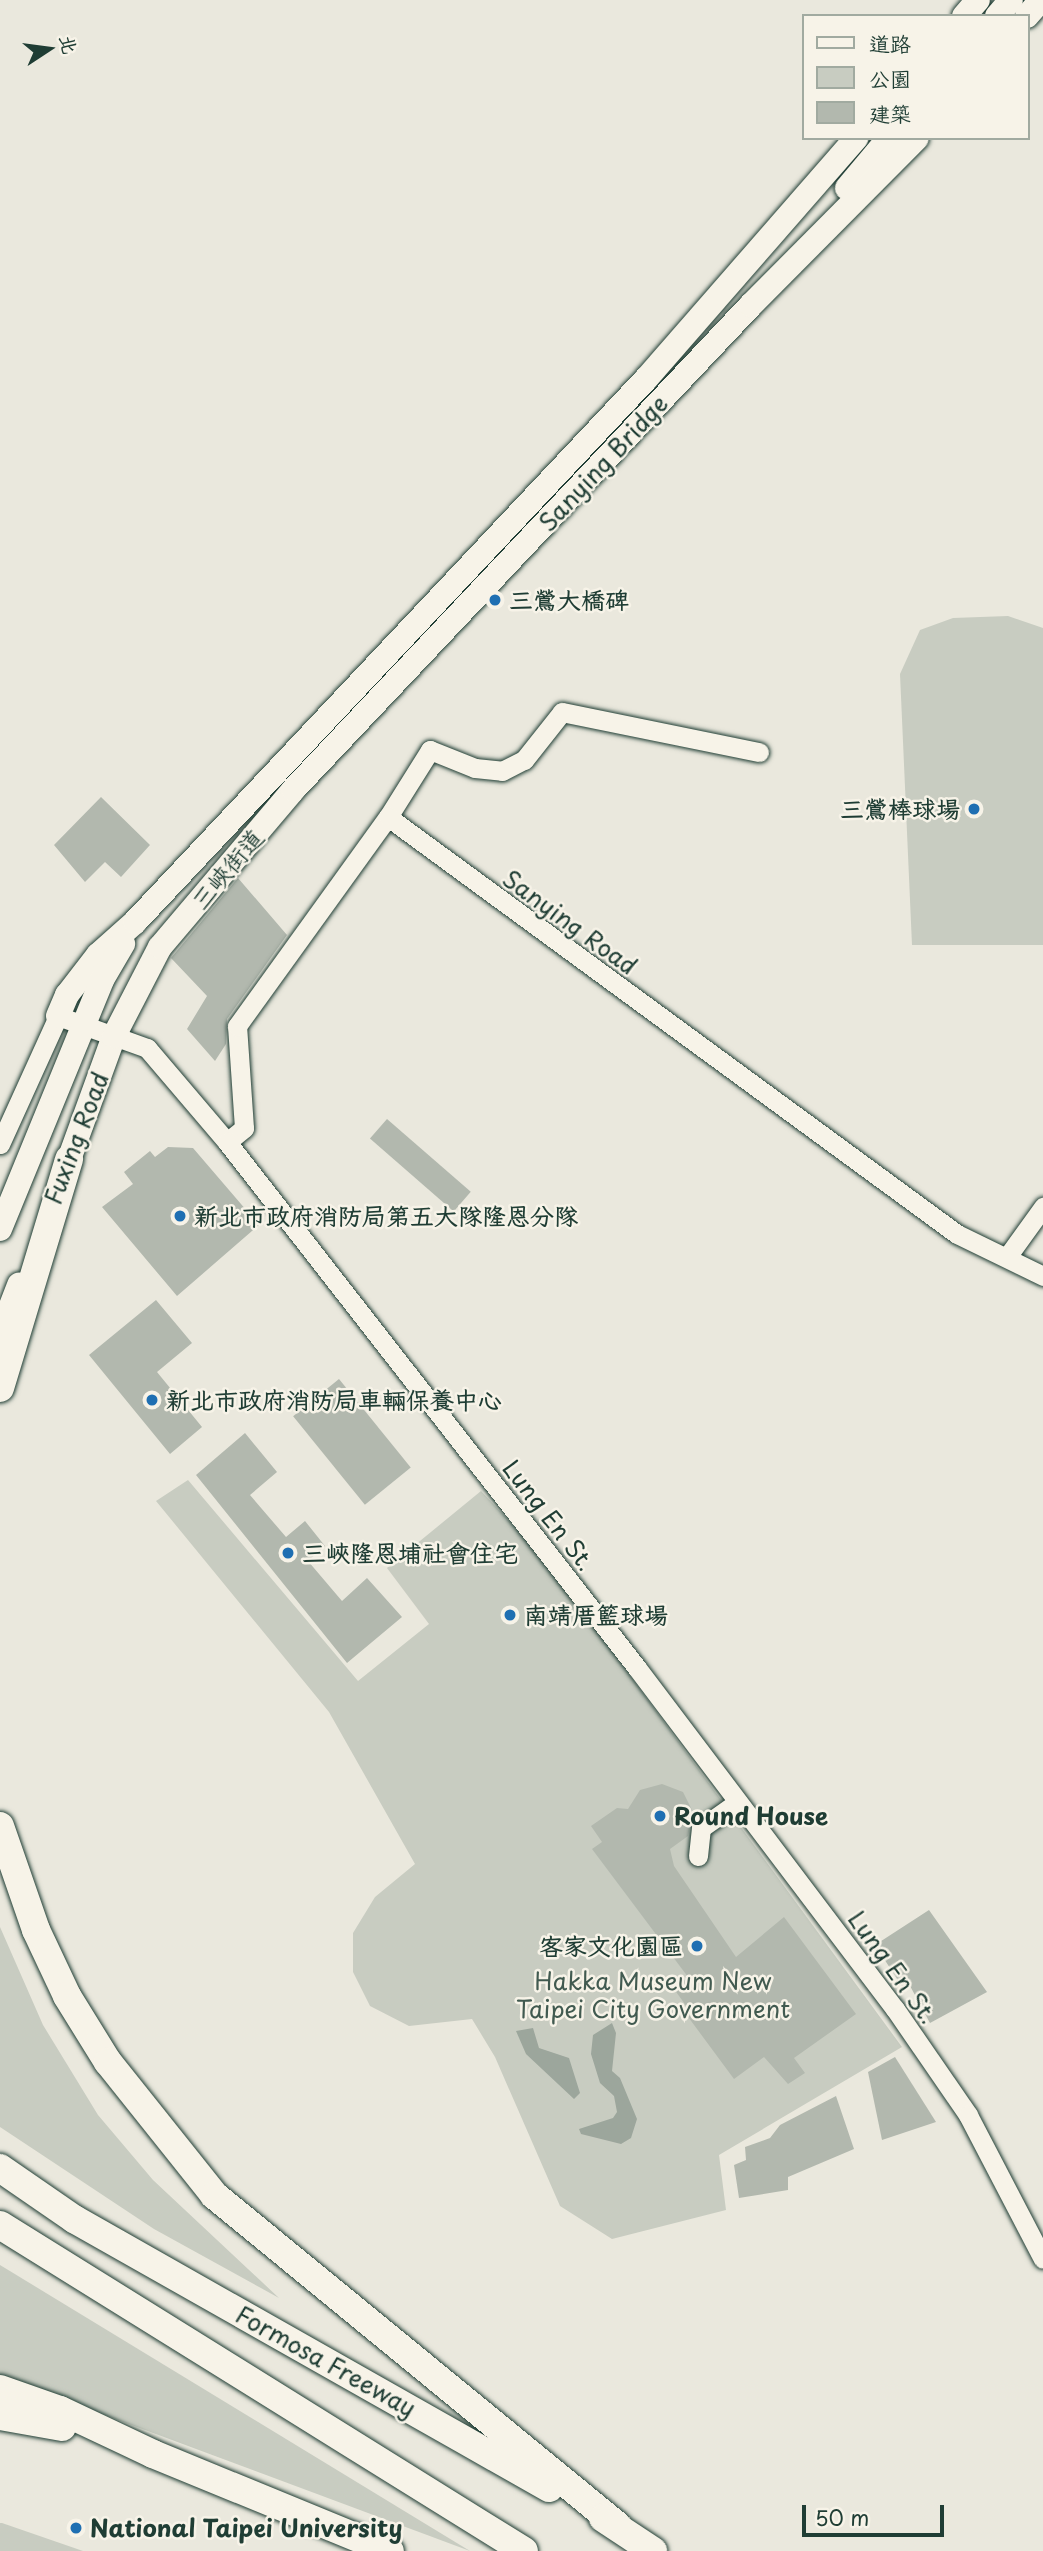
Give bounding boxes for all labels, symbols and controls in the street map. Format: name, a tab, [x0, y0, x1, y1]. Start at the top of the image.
north arrow	[14, 14, 84, 84]
legend	[802, 14, 1029, 140]
text: 道路	[869, 27, 911, 59]
text: 北	[54, 32, 85, 57]
text: 公園	[869, 62, 911, 94]
text: 建築	[869, 97, 911, 129]
street label: Sanying Bridge	[533, 389, 673, 537]
place label: 三鶯大橋碑	[509, 586, 629, 614]
marker: 三鶯大橋碑	[487, 592, 503, 608]
place label: 三鶯棒球場	[840, 795, 960, 823]
marker: 三鶯棒球場	[966, 801, 982, 817]
street label: 三峽街道	[185, 823, 269, 915]
street label: Sanying Road	[497, 863, 643, 981]
street label: Fuxing Road	[38, 1068, 114, 1208]
place label: 新北市政府消防局第五大隊隆恩分隊	[194, 1202, 578, 1230]
marker: 新北市政府消防局第五大隊隆恩分隊	[172, 1208, 188, 1224]
place label: 新北市政府消防局車輛保養中心	[166, 1386, 502, 1414]
marker: 新北市政府消防局車輛保養中心	[144, 1392, 160, 1408]
street label: Lung En St.	[497, 1454, 601, 1576]
place label: 三峽隆恩埔社會住宅	[302, 1539, 518, 1567]
marker: 三峽隆恩埔社會住宅	[280, 1545, 296, 1561]
place label: 南靖厝籃球場	[524, 1601, 668, 1629]
marker: 南靖厝籃球場	[502, 1607, 518, 1623]
place label: Round House	[674, 1802, 830, 1830]
marker: Round House	[652, 1808, 668, 1824]
street label: Lung En St.	[843, 1905, 943, 2029]
place label: 客家文化園區	[539, 1932, 683, 1960]
marker: 客家文化園區	[689, 1938, 705, 1954]
park label: Hakka Museum New Taipei City Government	[515, 1967, 791, 2023]
street label: Formosa Freeway	[230, 2299, 422, 2423]
scale bar	[805, 2492, 947, 2536]
text: 50 m	[815, 2501, 869, 2533]
place label: National Taipei University	[90, 2514, 403, 2542]
marker: National Taipei University	[68, 2520, 84, 2536]

